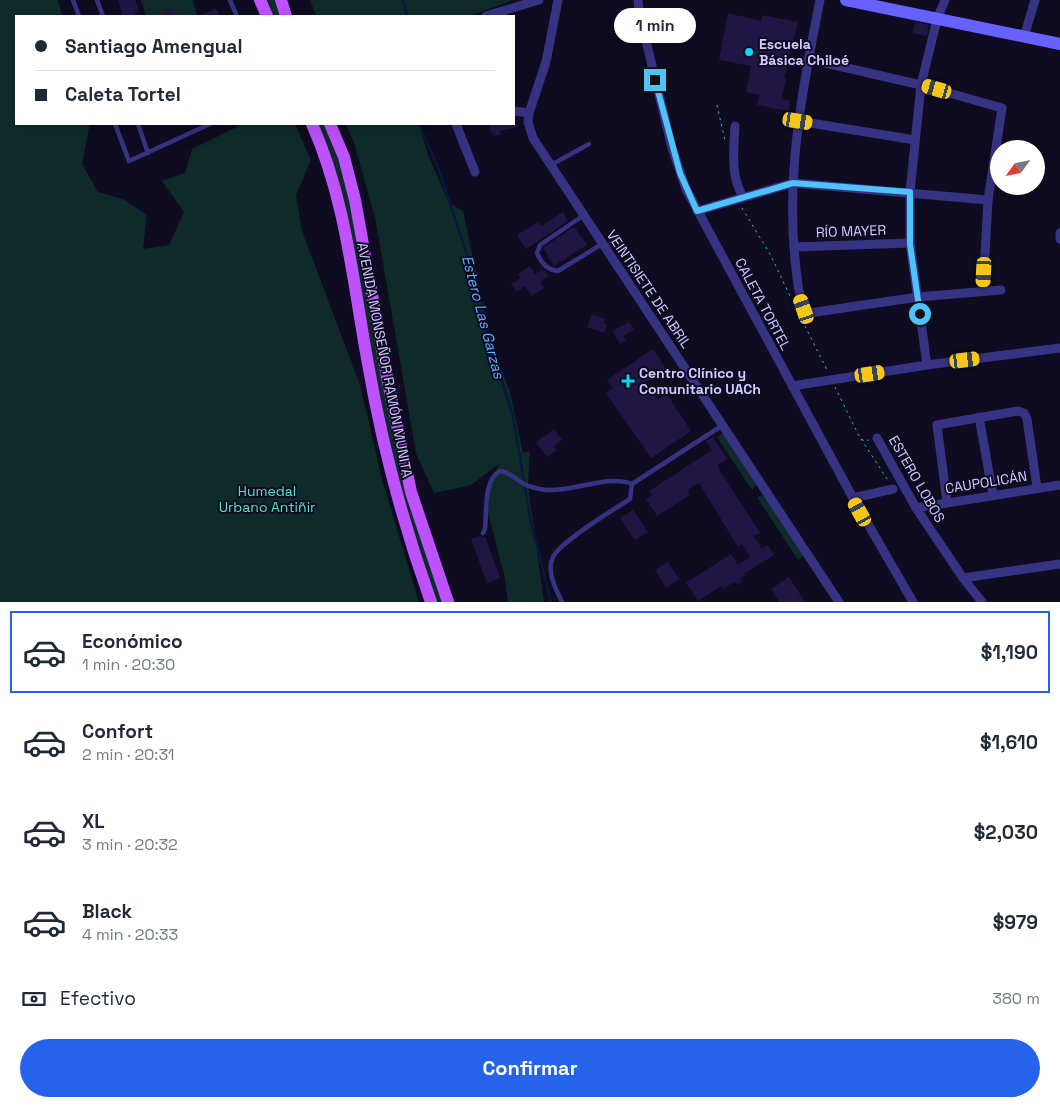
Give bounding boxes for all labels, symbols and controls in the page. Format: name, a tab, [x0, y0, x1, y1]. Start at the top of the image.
callout: 1 min	[614, 8, 696, 42]
text: 1 min	[635, 15, 675, 36]
text: Santiago Amengual	[65, 34, 243, 59]
place label: Escuela Básica Chiloé	[759, 35, 849, 69]
marker: Escuela Básica Chiloé	[743, 46, 755, 58]
route end	[644, 69, 666, 91]
car	[920, 78, 953, 100]
text: Caleta Tortel	[65, 82, 181, 107]
car	[782, 111, 813, 131]
north arrow	[990, 140, 1045, 195]
map controls	[990, 140, 1045, 195]
street label: RÍO MAYER	[816, 221, 887, 241]
street label: VEINTISIETE DE ABRIL	[603, 226, 696, 352]
street label: AVENIDA MONSEÑOR RAMÓN MUNITA	[353, 241, 417, 479]
water label: Estero Las Garzas	[458, 253, 509, 382]
street label: CALETA TORTEL	[731, 255, 795, 354]
car	[975, 257, 992, 287]
car	[792, 292, 815, 326]
route start	[909, 303, 931, 325]
car	[949, 351, 980, 369]
place label: Centro Clínico y Comunitario UACh	[639, 364, 761, 398]
car	[854, 364, 885, 384]
marker: Centro Clínico y Comunitario UACh	[621, 374, 635, 388]
street label: ESTERO LOBOS	[885, 432, 949, 526]
street label: CAUPOLICÁN	[944, 467, 1028, 497]
park label: Humedal Urbano Antiñir	[219, 482, 315, 516]
car	[846, 495, 873, 529]
text: Económico	[82, 629, 183, 654]
icon: car	[22, 630, 67, 675]
text: $1,190	[981, 640, 1038, 665]
text: 1 min · 20:30	[82, 654, 175, 675]
text: Confort	[82, 719, 153, 744]
icon: car	[22, 720, 67, 765]
text: $1,610	[980, 730, 1038, 755]
text: 2 min · 20:31	[82, 744, 175, 765]
text: XL	[82, 809, 105, 834]
icon: car	[22, 810, 67, 855]
text: $2,030	[974, 820, 1038, 845]
text: 3 min · 20:32	[82, 834, 178, 855]
text: Black	[82, 899, 132, 924]
icon: car	[22, 900, 67, 945]
text: $979	[993, 910, 1038, 935]
text: 4 min · 20:33	[82, 924, 178, 945]
icon: cash	[20, 985, 48, 1013]
text: Efectivo	[60, 986, 136, 1011]
text: 380 m	[992, 988, 1040, 1009]
button: Confirmar	[20, 1039, 1040, 1097]

